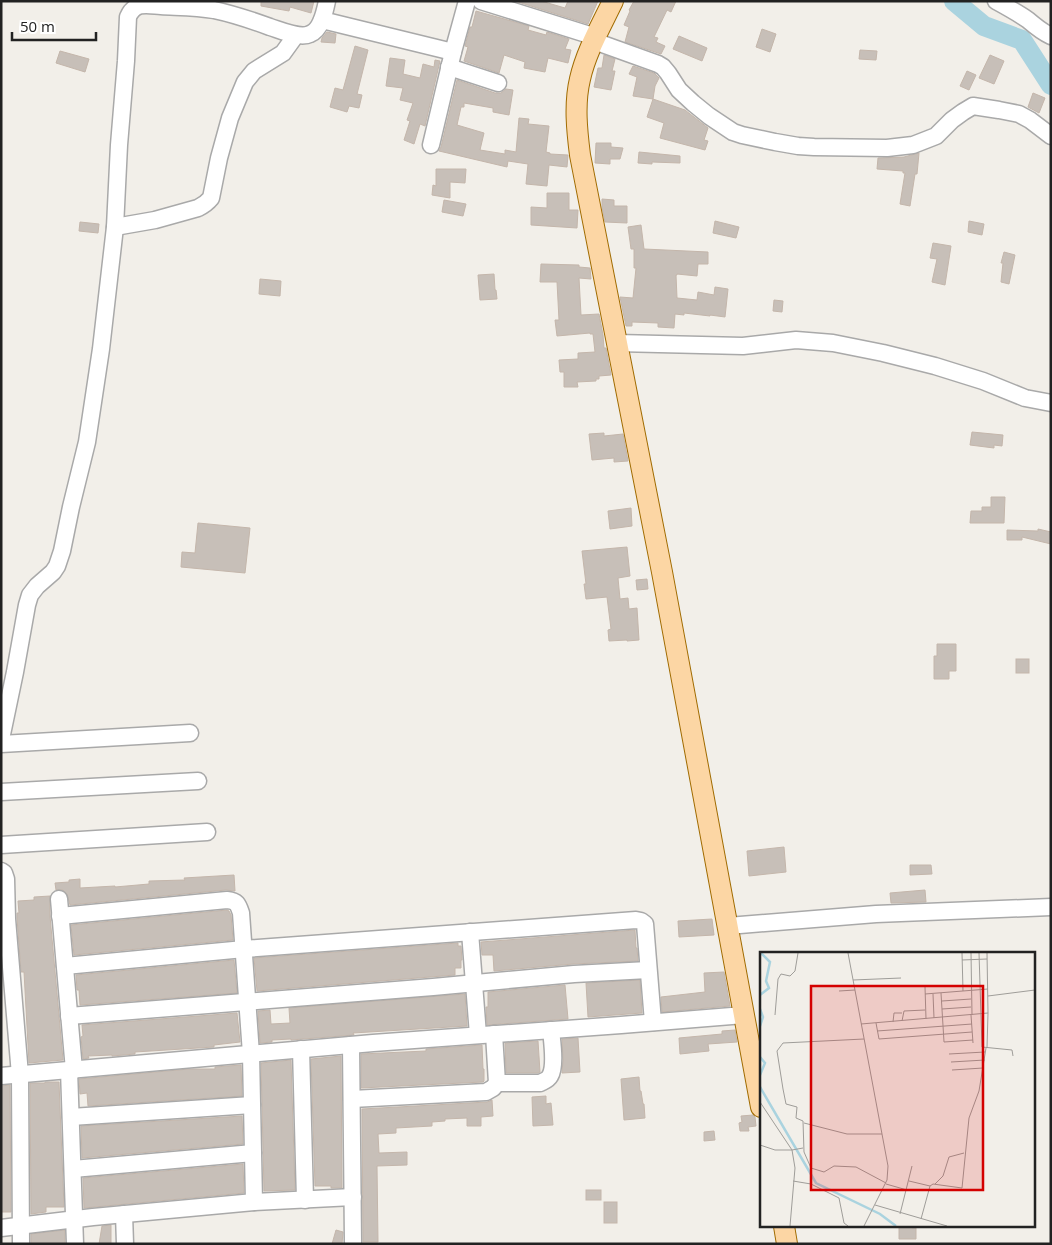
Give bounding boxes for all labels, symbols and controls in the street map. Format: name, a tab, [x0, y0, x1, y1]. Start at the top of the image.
scale bar	[12, 10, 96, 42]
text: 50 m	[20, 16, 55, 36]
inset map	[760, 952, 1034, 1228]

